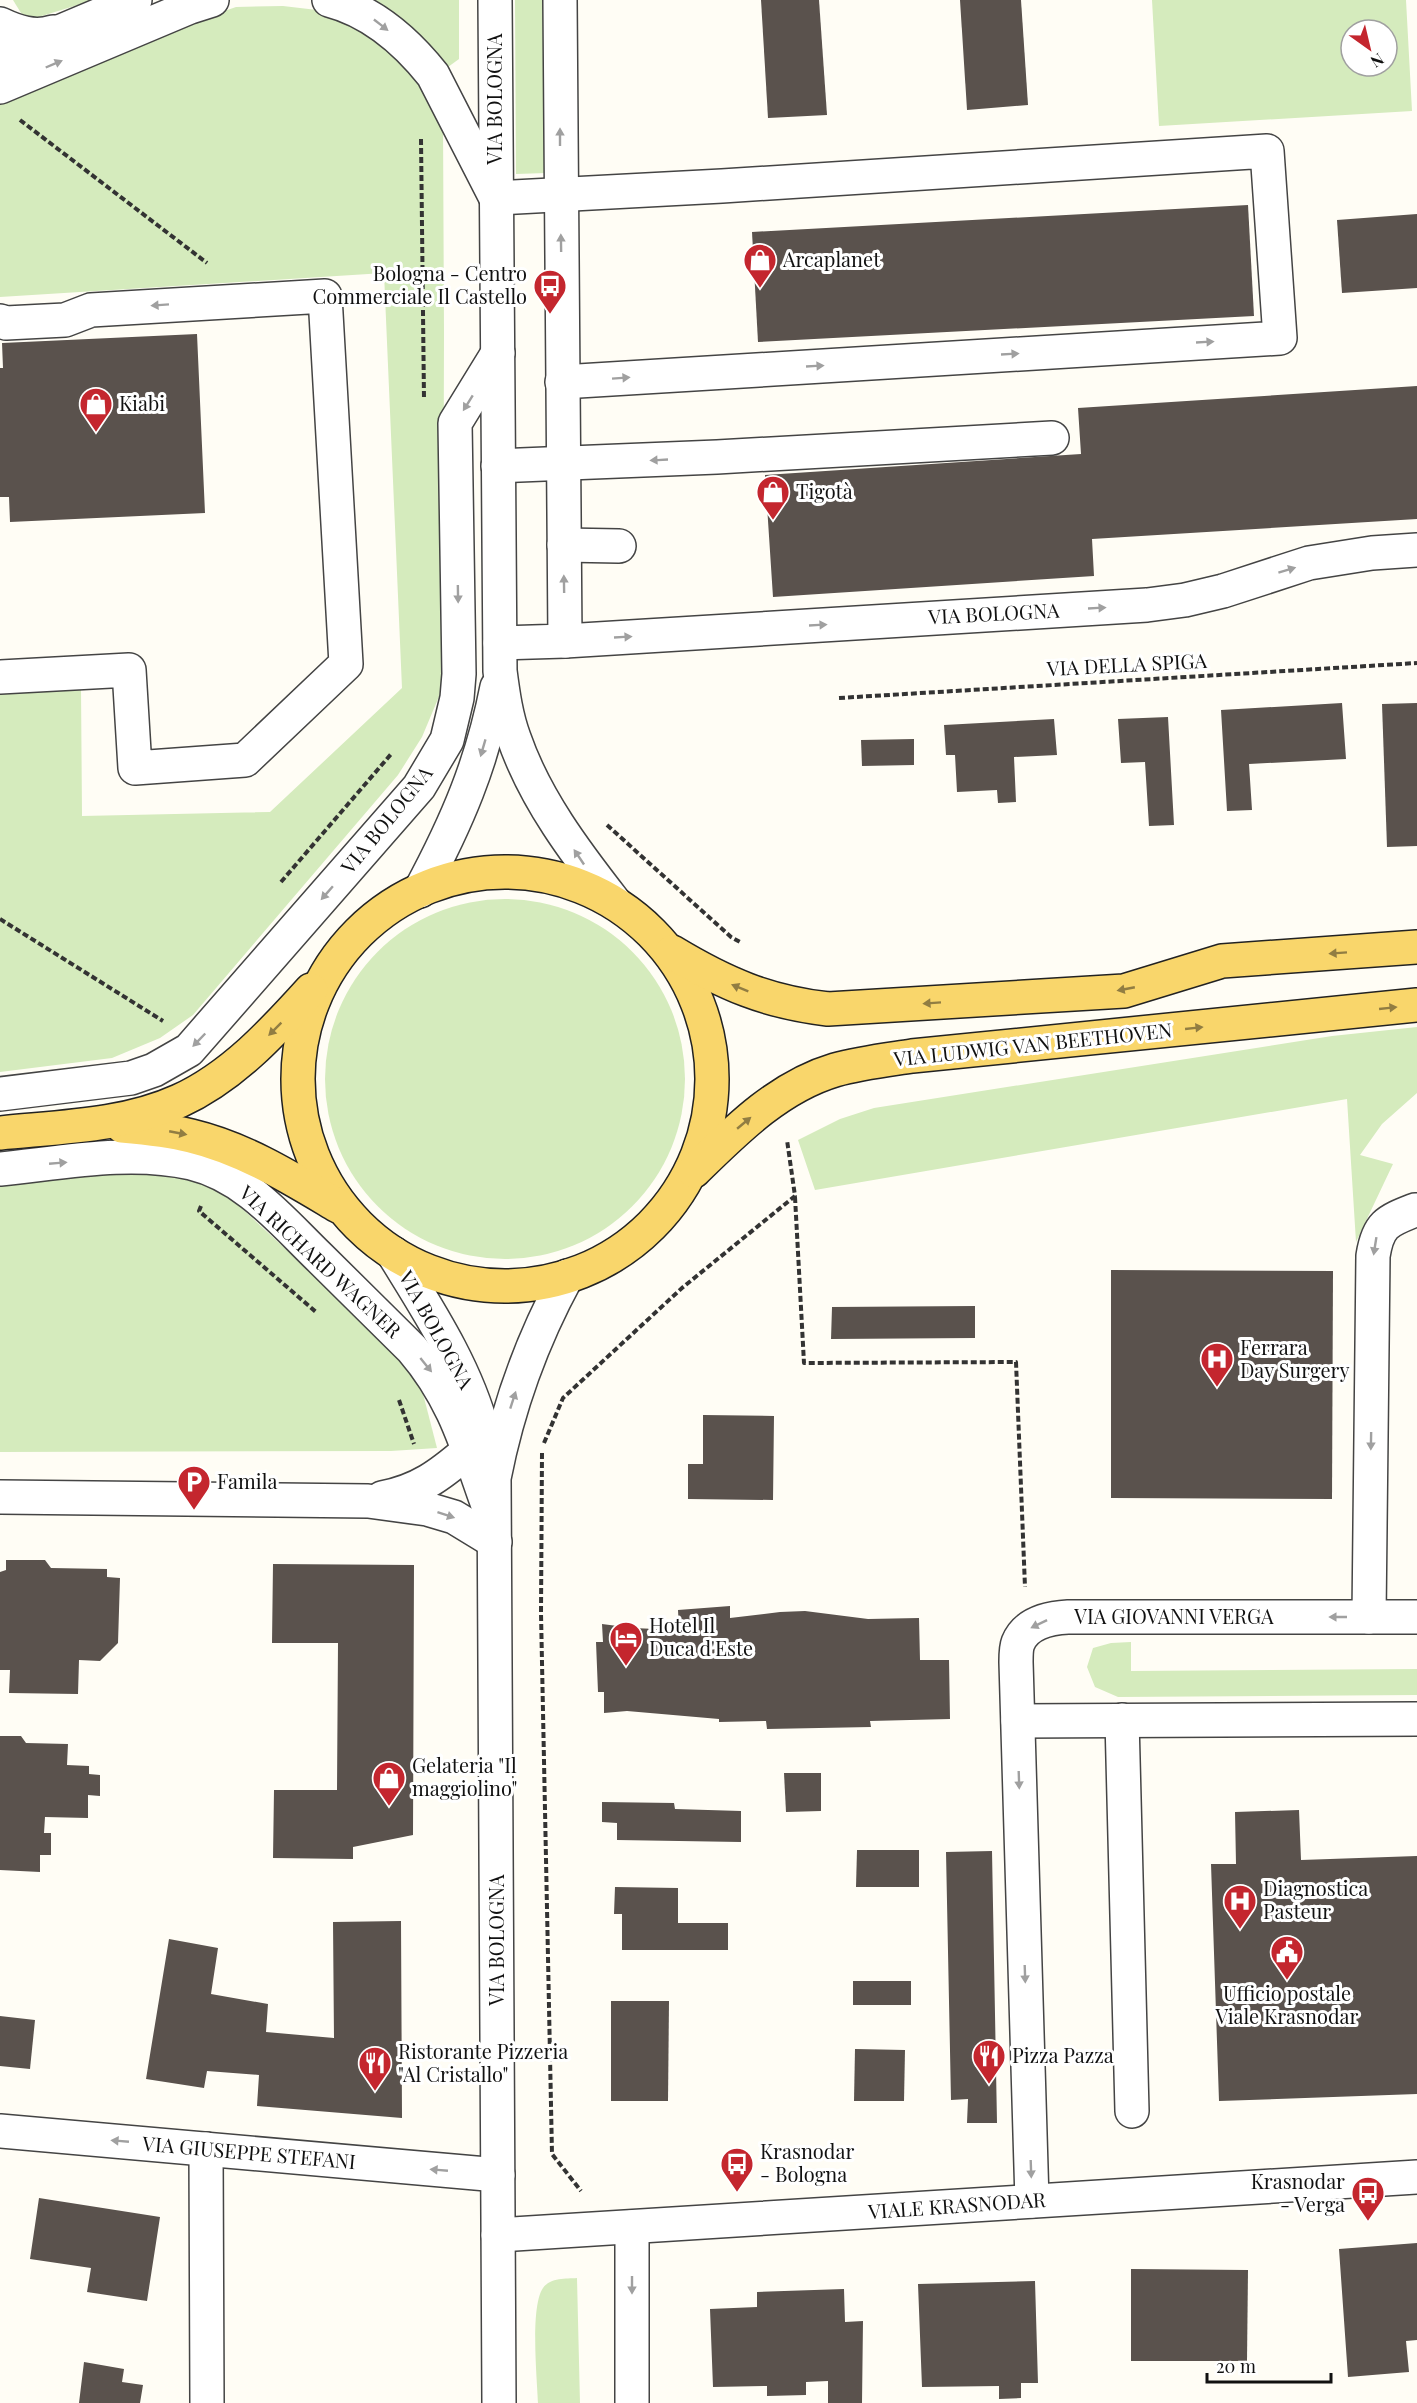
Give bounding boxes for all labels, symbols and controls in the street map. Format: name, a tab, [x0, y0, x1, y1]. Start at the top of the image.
north arrow	[1339, 18, 1399, 78]
one-way arrow	[373, 19, 389, 32]
street label: VIA BOLOGNA	[480, 33, 507, 166]
text: N	[1367, 49, 1388, 73]
one-way arrow	[45, 59, 63, 68]
one-way arrow	[555, 128, 565, 147]
one-way arrow	[556, 233, 566, 252]
shop icon: Arcaplanet	[742, 242, 778, 289]
place label: Arcaplanet	[782, 245, 881, 272]
place label: Bologna - Centro Commerciale Il Castello	[312, 259, 527, 309]
bus stop icon: Bologna - Centro Commerciale Il Castello	[532, 268, 568, 315]
one-way arrow	[150, 301, 169, 310]
one-way arrow	[1195, 338, 1214, 347]
one-way arrow	[1001, 349, 1020, 359]
one-way arrow	[806, 361, 825, 370]
one-way arrow	[611, 373, 630, 382]
shop icon: Kiabi	[78, 386, 114, 433]
place label: Kiabi	[119, 389, 165, 416]
one-way arrow	[462, 395, 473, 411]
one-way arrow	[649, 455, 668, 464]
shop icon: Tigotà	[755, 474, 791, 521]
place label: Tigotà	[796, 477, 853, 504]
one-way arrow	[1278, 565, 1296, 574]
one-way arrow	[560, 575, 569, 594]
one-way arrow	[453, 585, 463, 604]
street label: VIA BOLOGNA	[927, 596, 1061, 629]
one-way arrow	[1087, 603, 1106, 613]
one-way arrow	[809, 620, 828, 629]
one-way arrow	[614, 632, 633, 641]
street label: VIA DELLA SPIGA	[1045, 646, 1208, 681]
one-way arrow	[478, 739, 487, 757]
street label: VIA BOLOGNA	[333, 759, 438, 879]
one-way arrow	[574, 849, 585, 865]
one-way arrow	[321, 885, 334, 900]
one-way arrow	[1328, 948, 1347, 957]
one-way arrow	[730, 983, 748, 993]
one-way arrow	[1116, 985, 1135, 994]
one-way arrow	[922, 998, 941, 1008]
one-way arrow	[1379, 1003, 1398, 1013]
street label: VIA LUDWIG VAN BEETHOVEN	[891, 1015, 1173, 1072]
one-way arrow	[268, 1022, 282, 1036]
one-way arrow	[1185, 1023, 1204, 1033]
one-way arrow	[192, 1032, 206, 1047]
one-way arrow	[736, 1117, 752, 1130]
one-way arrow	[169, 1129, 188, 1138]
one-way arrow	[49, 1158, 68, 1168]
street label: VIA RICHARD WAGNER	[234, 1178, 409, 1344]
one-way arrow	[1370, 1237, 1379, 1256]
street label: VIA BOLOGNA	[393, 1264, 481, 1394]
place label: Ferrara Day Surgery	[1240, 1333, 1350, 1383]
hospital icon: Ferrara Day Surgery	[1199, 1341, 1235, 1388]
one-way arrow	[419, 1358, 431, 1373]
one-way arrow	[509, 1391, 518, 1409]
one-way arrow	[1366, 1432, 1376, 1451]
parking icon: Famila	[176, 1464, 212, 1511]
place label: Famila	[217, 1467, 277, 1494]
one-way arrow	[437, 1510, 455, 1520]
street label: VIA GIOVANNI VERGA	[1073, 1602, 1274, 1629]
place label: Hotel Il Duca d'Este	[649, 1611, 753, 1661]
one-way arrow	[1328, 1612, 1347, 1622]
hotel icon: Hotel Il Duca d'Este	[608, 1620, 644, 1667]
one-way arrow	[1030, 1620, 1047, 1629]
place label: Gelateria "Il maggiolino"	[412, 1751, 518, 1801]
shop icon: Gelateria "Il maggiolino"	[371, 1760, 407, 1807]
one-way arrow	[1015, 1770, 1024, 1789]
street label: VIA BOLOGNA	[482, 1874, 509, 2007]
place label: Diagnostica Pasteur	[1263, 1874, 1368, 1924]
hospital icon: Diagnostica Pasteur	[1222, 1883, 1258, 1930]
public building icon: Ufficio postale Viale Krasnodar	[1269, 1934, 1305, 1981]
one-way arrow	[1020, 1965, 1030, 1984]
place label: Ufficio postale Viale Krasnodar	[1215, 1979, 1358, 2029]
place label: Ristorante Pizzeria "Al Cristallo"	[398, 2037, 568, 2087]
restaurant icon: Pizza Pazza	[971, 2038, 1007, 2085]
place label: Pizza Pazza	[1012, 2041, 1114, 2068]
restaurant icon: Ristorante Pizzeria "Al Cristallo"	[357, 2045, 393, 2092]
street label: VIA GIUSEPPE STEFANI	[140, 2129, 357, 2174]
one-way arrow	[110, 2137, 129, 2146]
place label: Krasnodar - Bologna	[760, 2137, 854, 2187]
bus stop icon: Krasnodar - Bologna	[719, 2146, 755, 2193]
one-way arrow	[1026, 2160, 1035, 2179]
one-way arrow	[430, 2165, 449, 2175]
place label: Krasnodar - Verga	[1251, 2167, 1345, 2217]
bus stop icon: Krasnodar - Verga	[1350, 2175, 1386, 2222]
street label: VIALE KRASNODAR	[866, 2185, 1048, 2224]
one-way arrow	[627, 2276, 637, 2295]
scale bar	[1207, 2346, 1332, 2384]
text: 20 m	[1216, 2354, 1256, 2378]

